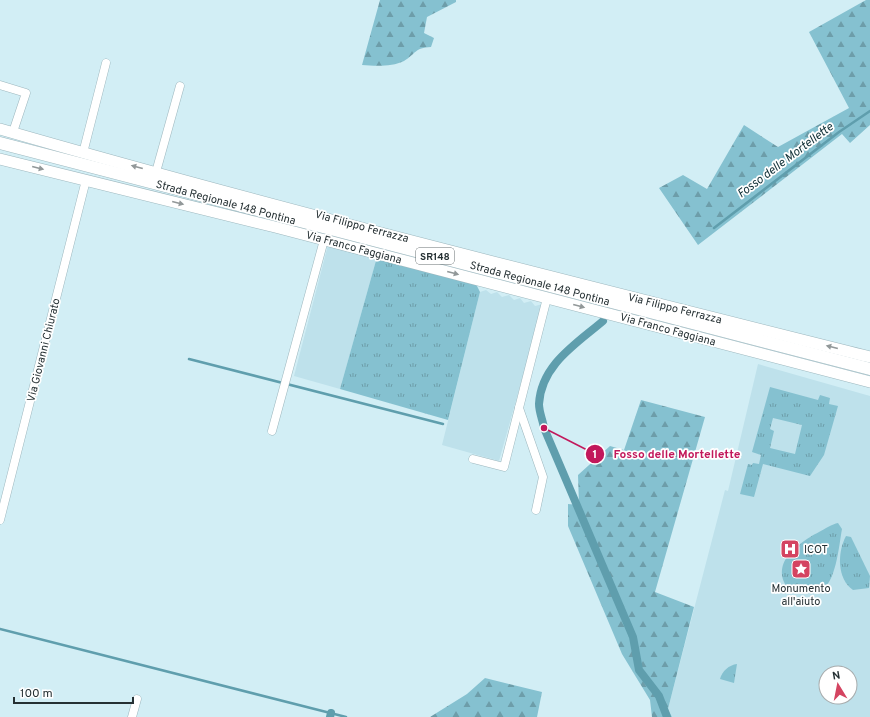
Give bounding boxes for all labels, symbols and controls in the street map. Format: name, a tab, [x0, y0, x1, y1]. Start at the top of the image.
water label: Fosso delle Mortellette	[734, 119, 837, 202]
one-way arrow	[131, 164, 143, 170]
one-way arrow	[32, 166, 44, 172]
street label: Strada Regionale 148 Pontina	[154, 178, 297, 228]
one-way arrow	[172, 200, 184, 206]
street label: Via Filippo Ferrazza	[313, 208, 410, 246]
street label: Via Franco Faggiana	[304, 228, 403, 268]
road number: SR148	[416, 248, 454, 264]
street label: Strada Regionale 148 Pontina	[468, 259, 611, 309]
one-way arrow	[447, 270, 459, 276]
street label: Via Filippo Ferrazza	[626, 290, 724, 327]
street label: Via Giovanni Chiurato	[24, 297, 64, 403]
one-way arrow	[573, 303, 585, 309]
street label: Via Franco Faggiana	[618, 310, 717, 350]
one-way arrow	[826, 344, 838, 350]
callout: Fosso delle Mortellette	[585, 442, 748, 466]
text: 1	[593, 447, 597, 463]
text: Fosso delle Mortellette	[613, 447, 741, 463]
hospital icon: ICOT	[779, 538, 801, 560]
place label: ICOT	[804, 543, 828, 557]
place icon: Monumento all'aiuto	[790, 558, 812, 580]
place label: Monumento all'aiuto	[771, 582, 831, 609]
north arrow	[818, 665, 858, 705]
text: N	[831, 669, 842, 684]
scale bar	[14, 679, 133, 705]
text: 100 m	[20, 686, 53, 702]

